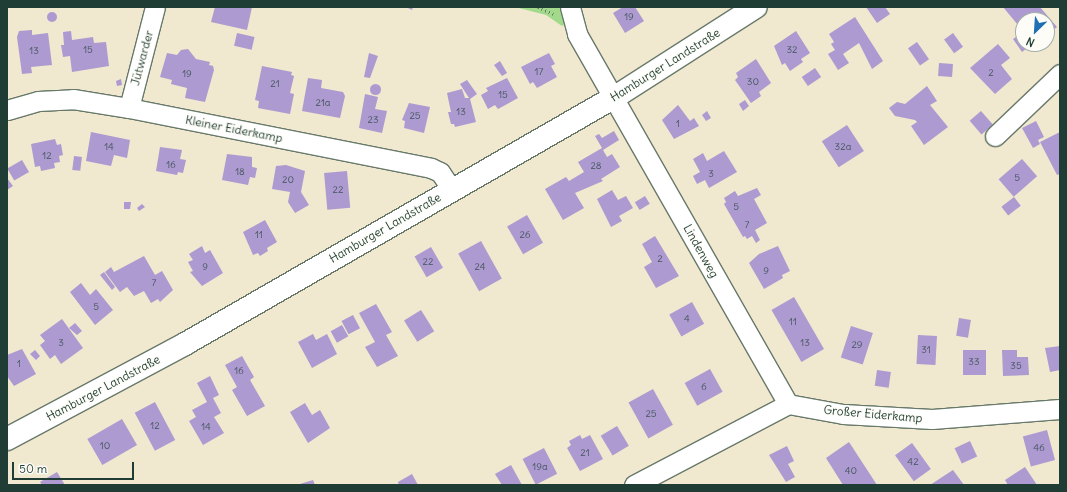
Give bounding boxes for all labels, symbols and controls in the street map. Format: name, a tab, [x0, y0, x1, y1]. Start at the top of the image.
house number: 19	[624, 11, 634, 23]
north arrow	[1015, 12, 1055, 52]
street label: Hamburger Landstraße	[607, 25, 723, 105]
street label: Jütwarder	[128, 29, 156, 87]
text: N	[1024, 34, 1037, 50]
house number: 15	[83, 44, 93, 56]
house number: 32	[786, 44, 798, 56]
house number: 13	[29, 45, 39, 57]
house number: 17	[535, 66, 543, 78]
house number: 2	[988, 67, 994, 79]
house number: 19	[182, 68, 192, 80]
house number: 30	[747, 76, 759, 88]
house number: 21	[270, 78, 280, 90]
house number: 15	[498, 89, 508, 101]
house number: 21a	[315, 97, 331, 109]
house number: 13	[456, 106, 466, 118]
house number: 25	[409, 110, 421, 122]
street label: Kleiner Eiderkamp	[184, 113, 284, 145]
house number: 23	[367, 114, 379, 126]
house number: 1	[676, 118, 680, 130]
house number: 14	[104, 141, 114, 153]
house number: 32a	[835, 141, 851, 153]
house number: 12	[42, 150, 52, 162]
house number: 16	[166, 159, 176, 171]
house number: 28	[590, 160, 602, 172]
house number: 18	[235, 166, 245, 178]
house number: 3	[708, 168, 714, 180]
house number: 5	[1014, 172, 1020, 184]
house number: 20	[282, 174, 294, 186]
house number: 22	[333, 184, 343, 196]
street label: Hamburger Landstraße	[327, 190, 443, 266]
house number: 5	[733, 201, 739, 213]
house number: 7	[745, 219, 749, 231]
street label: Lindenweg	[680, 222, 722, 280]
house number: 11	[255, 229, 263, 241]
house number: 26	[519, 229, 531, 241]
house number: 2	[657, 253, 663, 265]
house number: 22	[423, 256, 433, 268]
house number: 9	[202, 261, 208, 273]
house number: 24	[474, 261, 486, 273]
house number: 9	[763, 265, 769, 277]
house number: 7	[152, 277, 156, 289]
house number: 5	[93, 301, 99, 313]
house number: 4	[684, 313, 690, 325]
house number: 11	[789, 316, 797, 328]
house number: 3	[58, 337, 64, 349]
house number: 13	[800, 337, 810, 349]
house number: 29	[851, 339, 863, 351]
house number: 31	[921, 344, 931, 356]
street label: Hamburger Landstraße	[44, 352, 162, 424]
house number: 33	[968, 356, 980, 368]
house number: 1	[17, 358, 21, 370]
house number: 35	[1010, 360, 1022, 372]
house number: 16	[234, 365, 244, 377]
house number: 6	[701, 381, 707, 393]
street label: Großer Eiderkamp	[823, 403, 923, 425]
house number: 25	[645, 408, 657, 420]
house number: 12	[150, 420, 160, 432]
house number: 14	[201, 421, 211, 433]
house number: 10	[100, 440, 110, 452]
house number: 46	[1033, 442, 1045, 454]
house number: 21	[580, 447, 590, 459]
scale bar	[14, 454, 136, 480]
house number: 42	[907, 456, 919, 468]
text: 50 m	[19, 461, 47, 476]
house number: 19a	[532, 461, 548, 473]
house number: 40	[845, 465, 857, 477]

